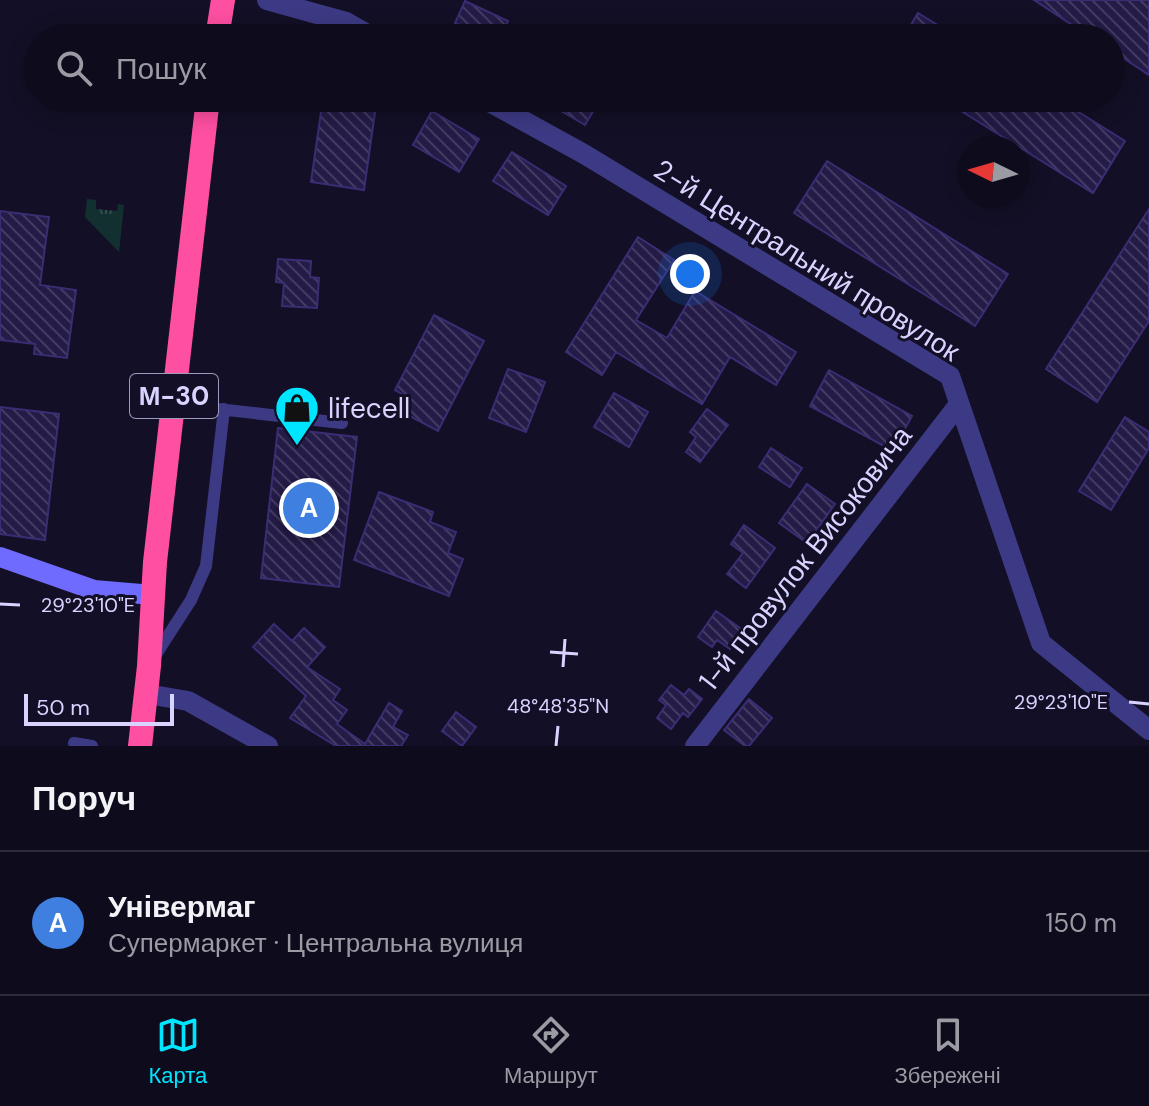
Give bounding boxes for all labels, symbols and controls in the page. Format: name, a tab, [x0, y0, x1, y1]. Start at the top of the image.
search box	[24, 24, 1125, 112]
icon: search	[52, 46, 96, 90]
text: Пошук	[116, 49, 206, 88]
north arrow	[957, 136, 1029, 208]
street label: 2-й Центральний провулок	[647, 151, 967, 370]
your location	[670, 254, 710, 294]
road number: М-30	[130, 374, 218, 418]
shop icon: lifecell	[273, 384, 321, 447]
place label: lifecell	[328, 390, 410, 427]
street label: 1-й провулок Високовича	[691, 418, 921, 698]
pin: A	[283, 478, 335, 538]
text: 29°23'10"E	[41, 592, 135, 618]
text: 29°23'10"E	[1014, 689, 1108, 715]
scale bar	[24, 690, 174, 726]
text: 50 m	[36, 693, 90, 722]
text: 48°48'35"N	[507, 693, 609, 719]
text: Поруч	[32, 776, 136, 821]
text: Універмаг	[108, 887, 256, 926]
text: A	[49, 906, 67, 940]
text: 150 m	[1045, 906, 1117, 940]
text: Супермаркет · Центральна вулиця	[108, 926, 523, 960]
tab: Карта	[148, 1013, 207, 1090]
tab: Маршрут	[504, 1013, 598, 1090]
tab: Збережені	[895, 1013, 1001, 1090]

